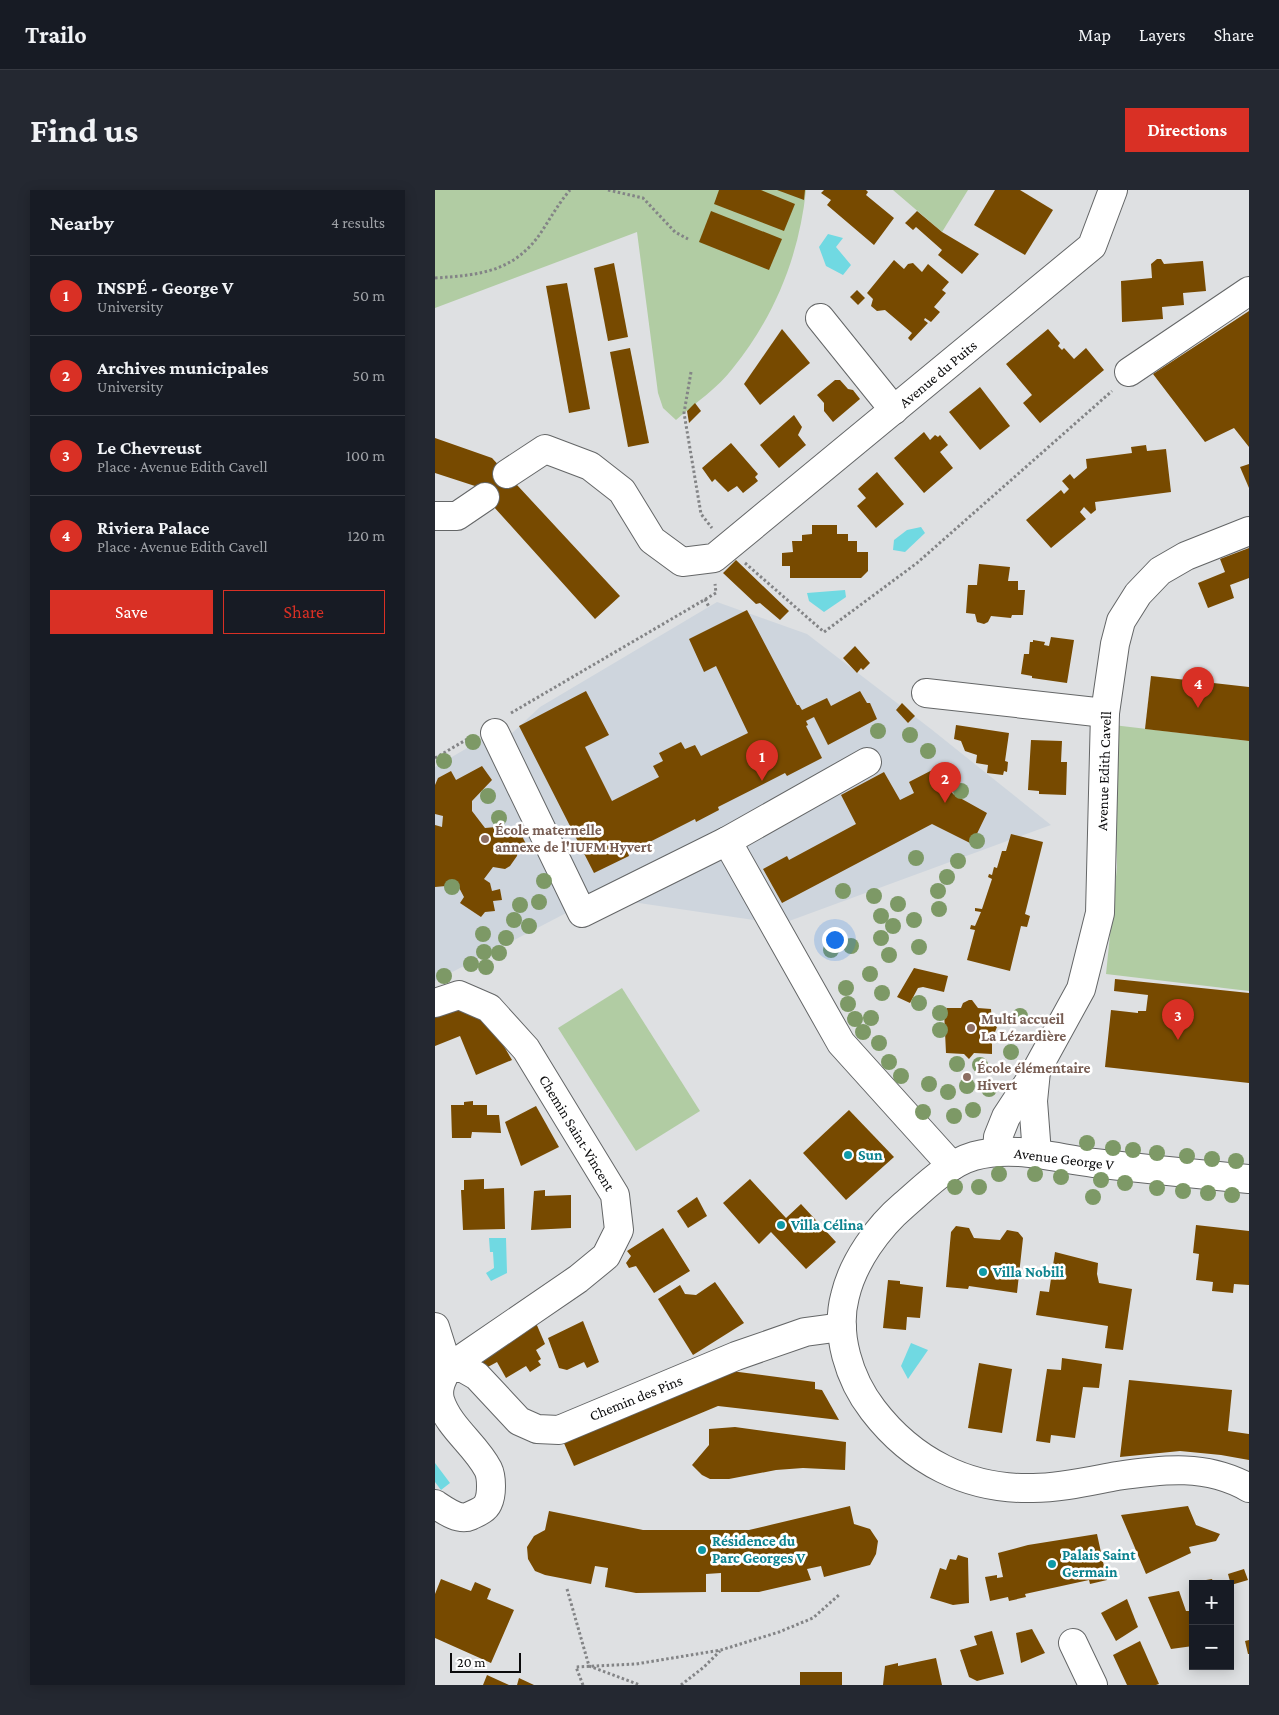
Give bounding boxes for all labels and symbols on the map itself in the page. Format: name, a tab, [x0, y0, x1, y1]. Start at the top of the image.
street label: Avenue du Puits	[896, 337, 980, 411]
pin: 4	[1182, 667, 1214, 708]
street label: Avenue Edith Cavell	[1094, 711, 1114, 831]
pin: 1	[746, 740, 778, 781]
pin: 2	[929, 762, 961, 803]
place label: École maternelle annexe de l'IUFM Hyvert	[495, 822, 653, 855]
marker: École maternelle annexe de l'IUFM Hyvert	[479, 833, 491, 845]
your location	[822, 927, 848, 953]
pin: 3	[1162, 999, 1194, 1040]
place label: Multi accueil La Lézardière	[981, 1011, 1066, 1044]
marker: Multi accueil La Lézardière	[965, 1022, 977, 1034]
place label: École élémentaire Hivert	[977, 1060, 1090, 1093]
marker: École élémentaire Hivert	[961, 1071, 973, 1083]
street label: Chemin Saint-Vincent	[536, 1072, 618, 1195]
street label: Avenue George V	[1013, 1145, 1115, 1174]
place label: Sun	[858, 1147, 883, 1163]
marker: Sun	[842, 1149, 854, 1161]
place label: Villa Célina	[790, 1217, 864, 1233]
marker: Villa Célina	[775, 1219, 787, 1231]
place label: Villa Nobili	[992, 1264, 1065, 1280]
marker: Villa Nobili	[977, 1266, 989, 1278]
street label: Chemin des Pins	[587, 1372, 685, 1424]
place label: Résidence du Parc Georges V	[712, 1533, 806, 1566]
marker: Résidence du Parc Georges V	[696, 1544, 708, 1556]
place label: Palais Saint Germain	[1062, 1547, 1136, 1580]
marker: Palais Saint Germain	[1046, 1558, 1058, 1570]
scale bar	[450, 1650, 521, 1673]

